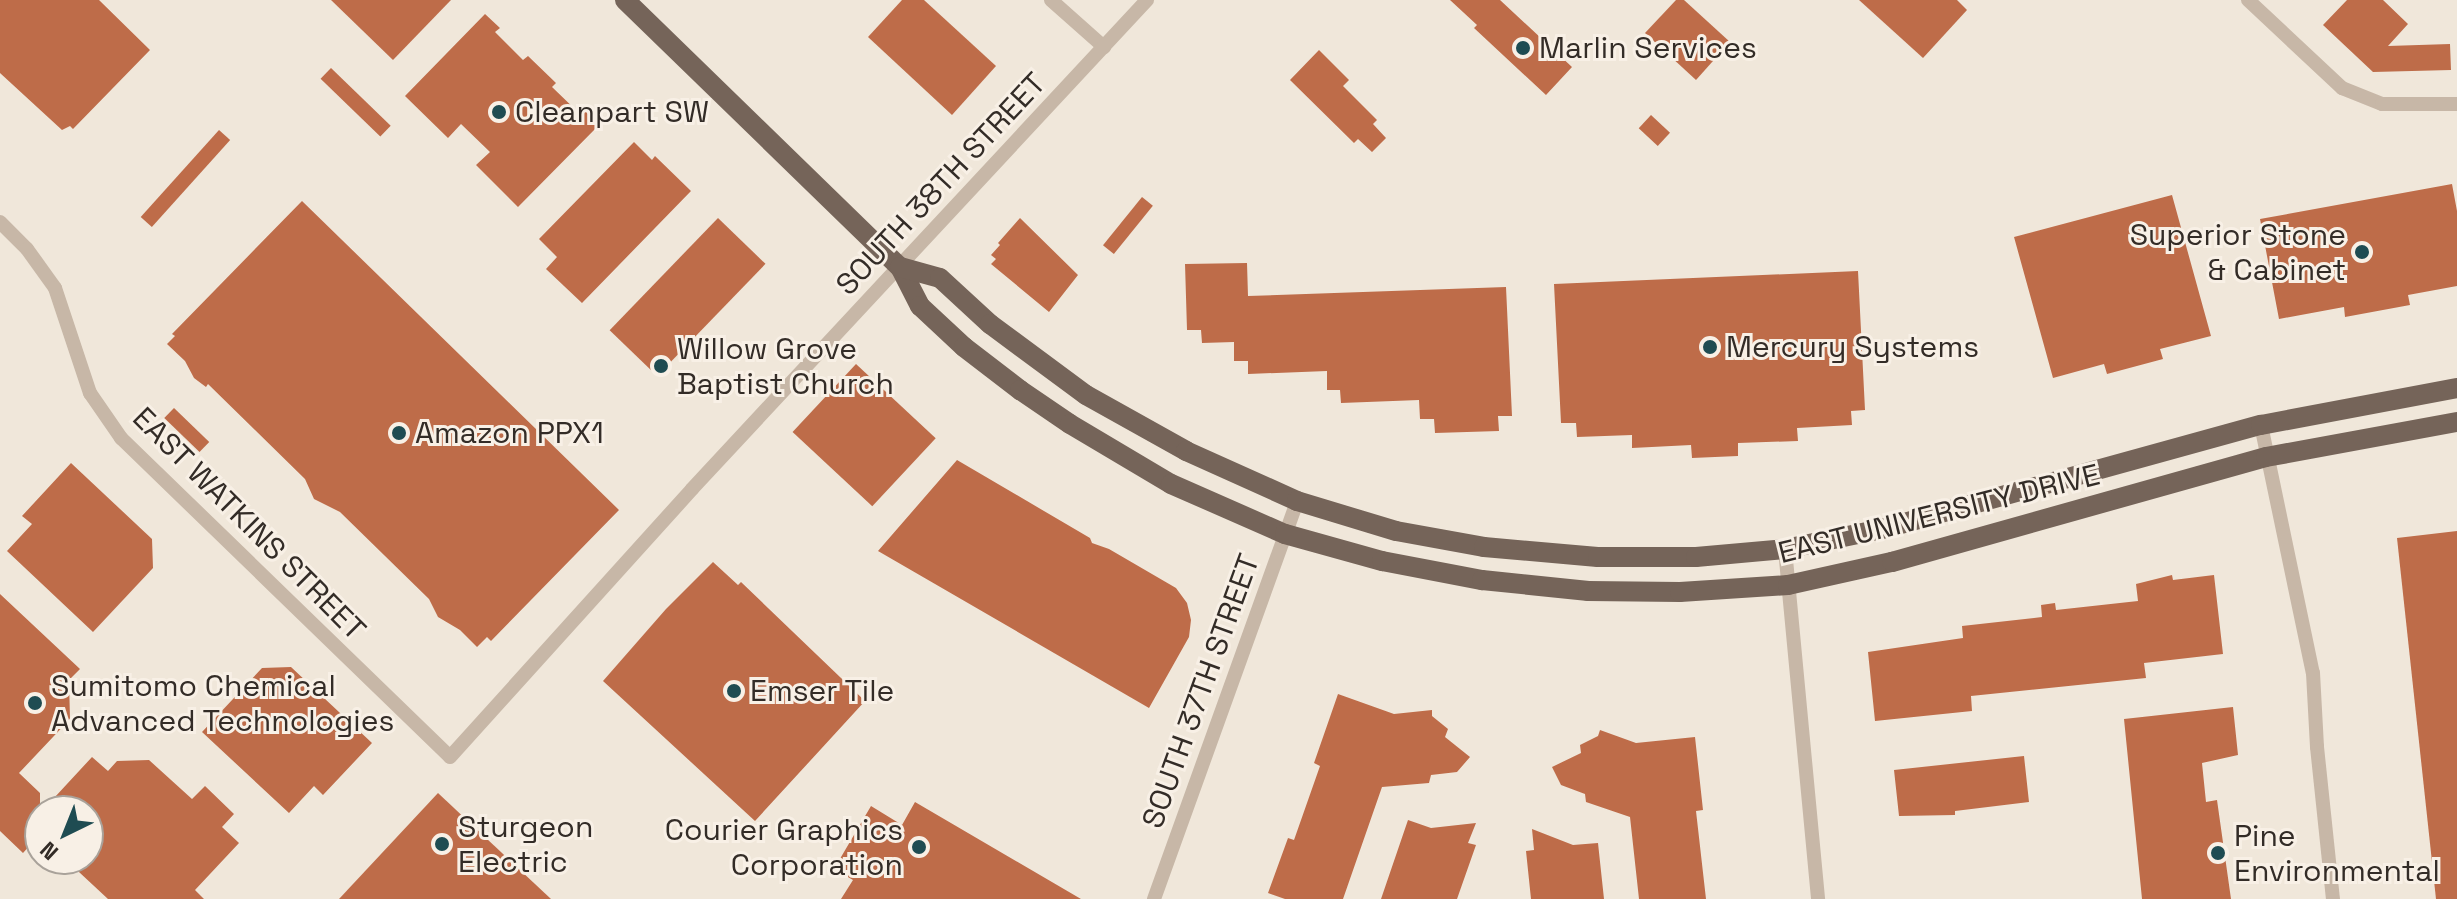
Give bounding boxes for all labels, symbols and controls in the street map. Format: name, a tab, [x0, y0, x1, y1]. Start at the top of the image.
place label: Marlin Services	[1539, 30, 1757, 66]
marker: Marlin Services	[1514, 39, 1532, 57]
street label: SOUTH 38TH STREET	[829, 65, 1053, 303]
place label: Cleanpart SW	[515, 94, 709, 130]
marker: Cleanpart SW	[490, 103, 508, 121]
place label: Superior Stone & Cabinet	[2130, 217, 2346, 288]
marker: Superior Stone & Cabinet	[2353, 243, 2371, 261]
place label: Mercury Systems	[1726, 329, 1979, 365]
place label: Willow Grove Baptist Church	[677, 331, 894, 402]
marker: Mercury Systems	[1701, 338, 1719, 356]
marker: Willow Grove Baptist Church	[652, 357, 670, 375]
street label: EAST WATKINS STREET	[125, 400, 373, 648]
place label: Amazon PPX1	[415, 415, 604, 451]
marker: Amazon PPX1	[390, 424, 408, 442]
street label: EAST UNIVERSITY DRIVE	[1774, 456, 2104, 572]
street label: SOUTH 37TH STREET	[1135, 549, 1267, 833]
place label: Sumitomo Chemical Advanced Technologies	[51, 668, 395, 738]
place label: Emser Tile	[750, 673, 895, 709]
marker: Emser Tile	[725, 682, 743, 700]
marker: Sumitomo Chemical Advanced Technologies	[26, 694, 44, 712]
north arrow	[24, 795, 104, 875]
place label: Sturgeon Electric	[458, 809, 593, 880]
place label: Courier Graphics Corporation	[665, 812, 903, 882]
place label: Pine Environmental	[2234, 818, 2440, 888]
marker: Sturgeon Electric	[433, 835, 451, 853]
text: N	[34, 836, 64, 866]
marker: Courier Graphics Corporation	[910, 838, 928, 856]
marker: Pine Environmental	[2209, 844, 2227, 862]

